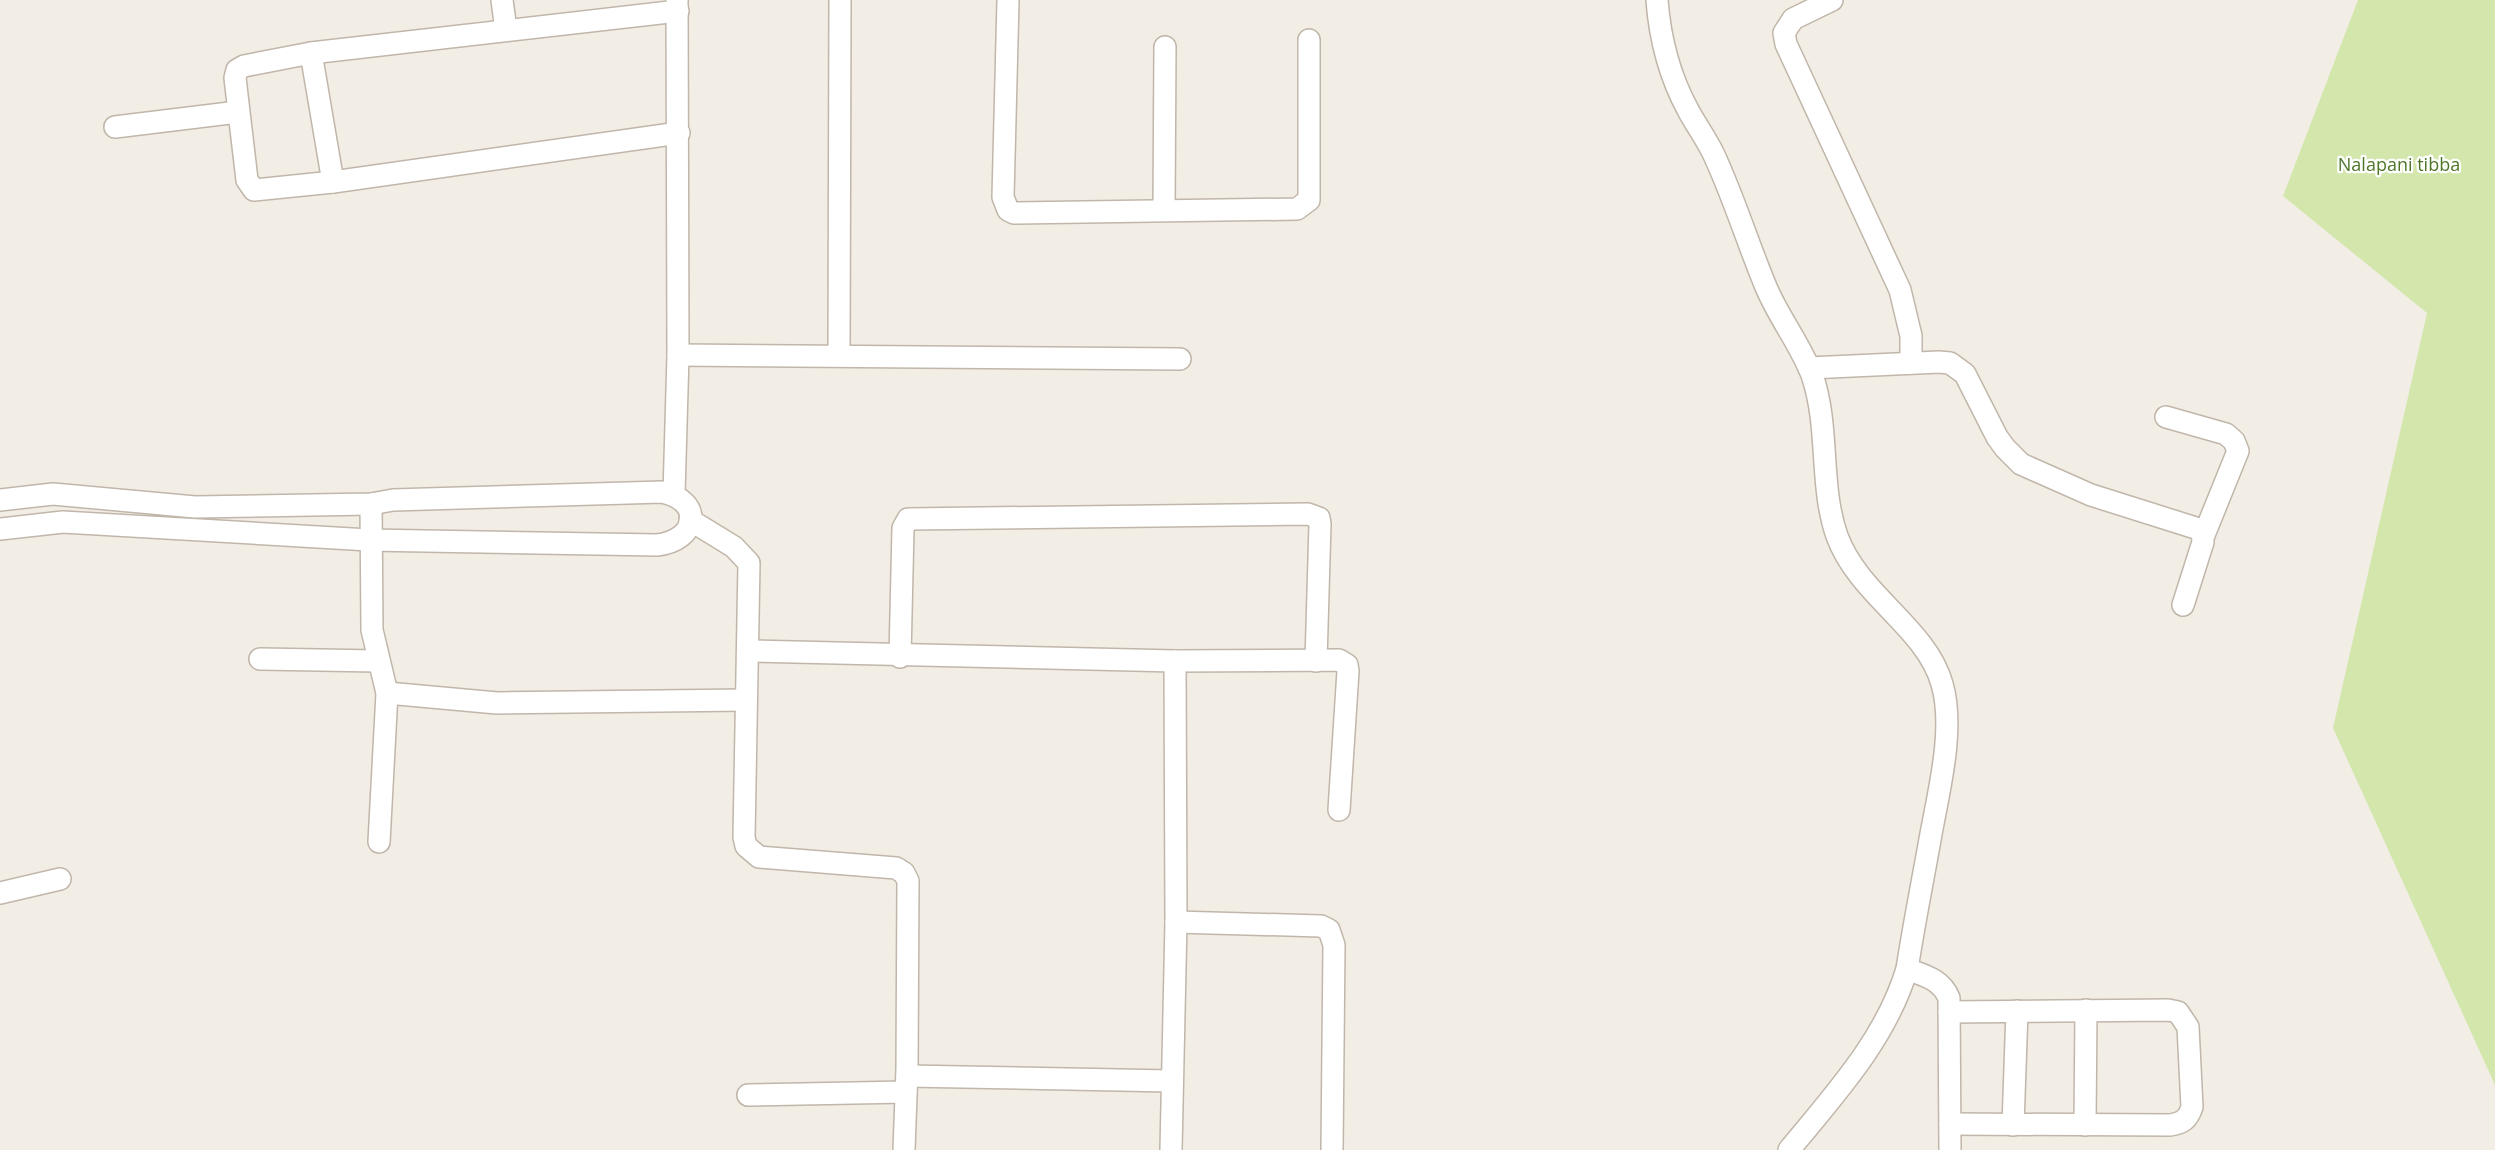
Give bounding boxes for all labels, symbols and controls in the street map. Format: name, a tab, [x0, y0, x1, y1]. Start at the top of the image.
park label: Nalapani tibba	[2338, 152, 2460, 176]

